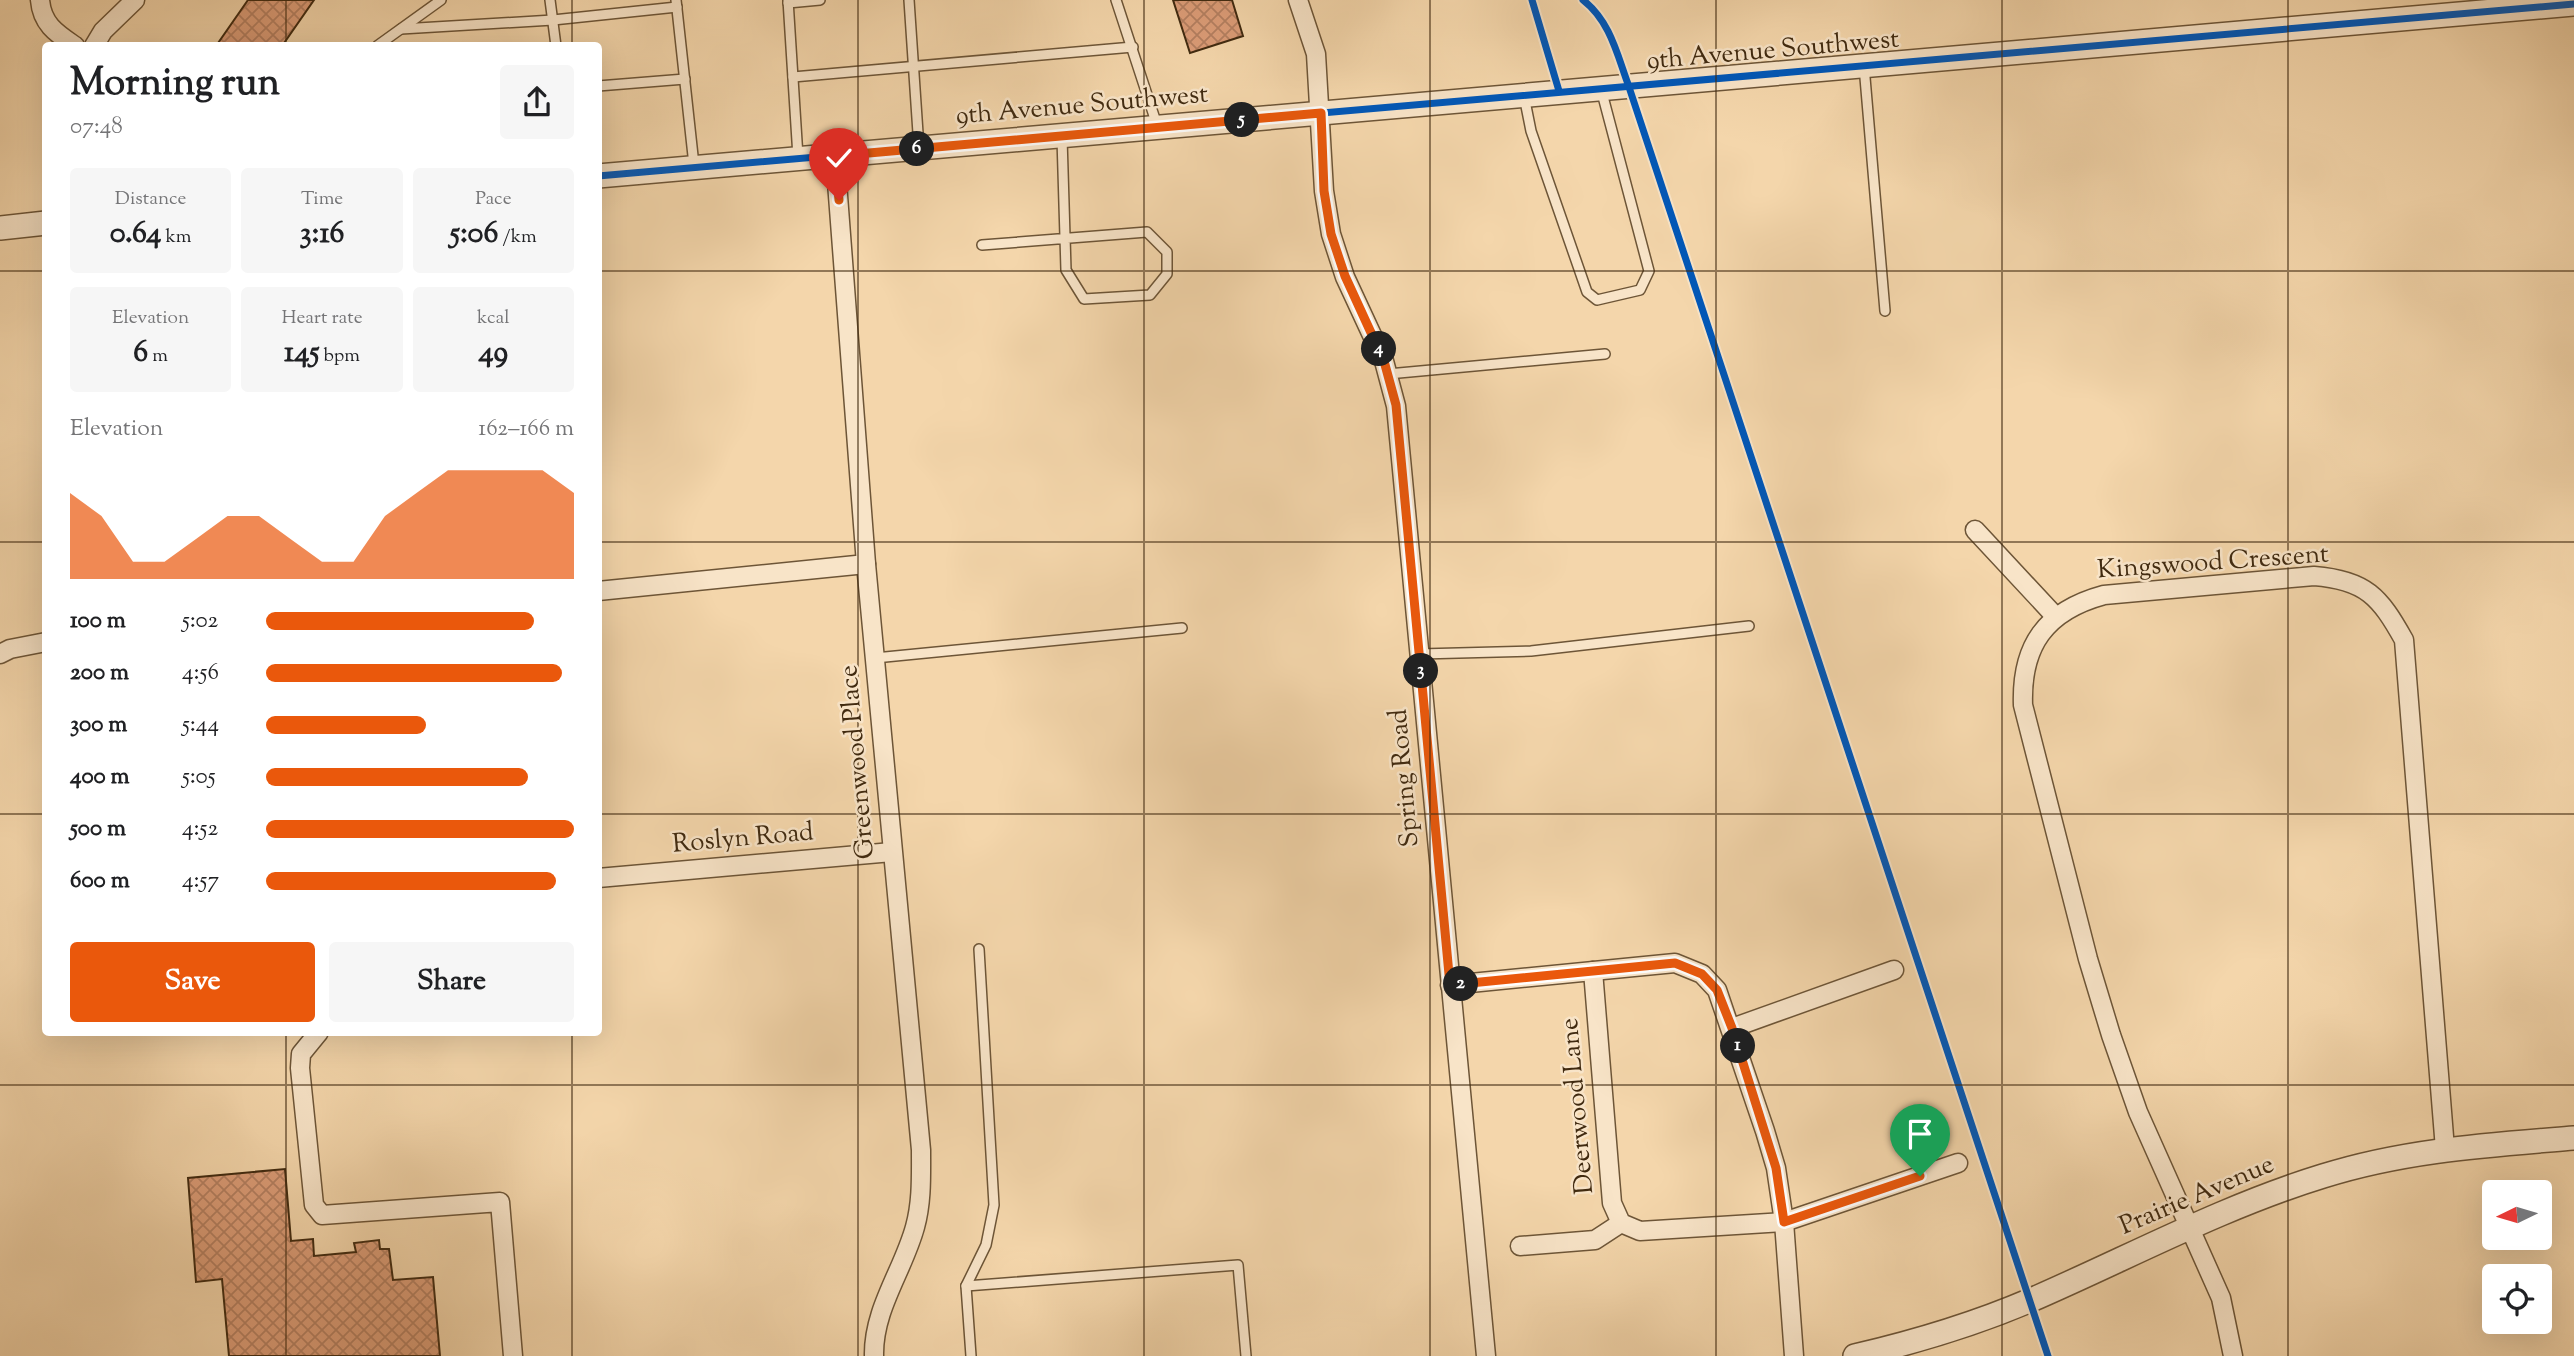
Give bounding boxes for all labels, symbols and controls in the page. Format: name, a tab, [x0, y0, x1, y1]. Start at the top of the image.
street label: 9th Avenue Southwest	[1645, 22, 1901, 80]
text: Morning run	[70, 58, 280, 112]
button: share	[500, 65, 574, 139]
street label: 9th Avenue Southwest	[954, 77, 1210, 135]
pin: 5	[1224, 102, 1260, 138]
text: 5	[1238, 106, 1245, 133]
text: 07:48	[70, 111, 123, 144]
pin	[809, 128, 869, 200]
pin: 6	[900, 132, 934, 166]
text: 6	[912, 135, 921, 162]
icon: check	[820, 139, 858, 177]
text: Distance	[115, 186, 186, 213]
text: Time	[301, 186, 343, 213]
text: Pace	[475, 186, 512, 213]
text: 0.64	[110, 213, 161, 256]
text: 3:16	[299, 213, 345, 256]
text: 5:06	[450, 213, 498, 256]
text: km	[161, 224, 191, 251]
text: /km	[498, 224, 537, 251]
text: Elevation	[112, 305, 189, 332]
text: Heart rate	[281, 305, 363, 332]
text: kcal	[477, 305, 510, 332]
text: 6	[133, 332, 148, 375]
text: 145	[284, 332, 320, 375]
text: 49	[479, 332, 508, 375]
pin: 4	[1362, 332, 1396, 366]
text: 4	[1374, 335, 1383, 362]
text: m	[148, 343, 168, 370]
text: bpm	[320, 343, 360, 370]
text: Elevation	[70, 413, 163, 446]
text: 162–166 m	[478, 413, 574, 446]
street label: Kingswood Crescent	[2096, 536, 2330, 590]
text: 100 m	[70, 605, 126, 638]
text: 5:02	[182, 605, 218, 638]
pin: 3	[1404, 654, 1438, 688]
text: 200 m	[70, 657, 129, 690]
text: 4:56	[182, 657, 219, 690]
text: 3	[1417, 657, 1424, 684]
street label: Greenwood Place	[831, 663, 885, 861]
street label: Spring Road	[1380, 707, 1429, 849]
text: 300 m	[70, 709, 127, 742]
text: 5:44	[182, 709, 219, 742]
text: 400 m	[70, 761, 130, 794]
text: 5:05	[182, 761, 216, 794]
text: 500 m	[70, 813, 126, 846]
text: 4:52	[182, 813, 218, 846]
street label: Roslyn Road	[671, 814, 815, 864]
text: 600 m	[70, 865, 130, 898]
text: 4:57	[182, 865, 219, 898]
button: Save	[70, 942, 315, 1022]
button: Share	[329, 942, 574, 1022]
pin: 2	[1444, 967, 1478, 1002]
text: 2	[1456, 970, 1465, 997]
street label: Deerwood Lane	[1552, 1016, 1604, 1196]
pin: 1	[1720, 1028, 1756, 1064]
text: 1	[1734, 1032, 1741, 1059]
pin	[1890, 1104, 1950, 1176]
icon: arrive	[1901, 1115, 1939, 1153]
street label: Prairie Avenue	[2114, 1147, 2280, 1245]
north arrow	[2482, 1180, 2552, 1250]
map controls	[2482, 1180, 2552, 1334]
button: locate	[2482, 1264, 2552, 1334]

